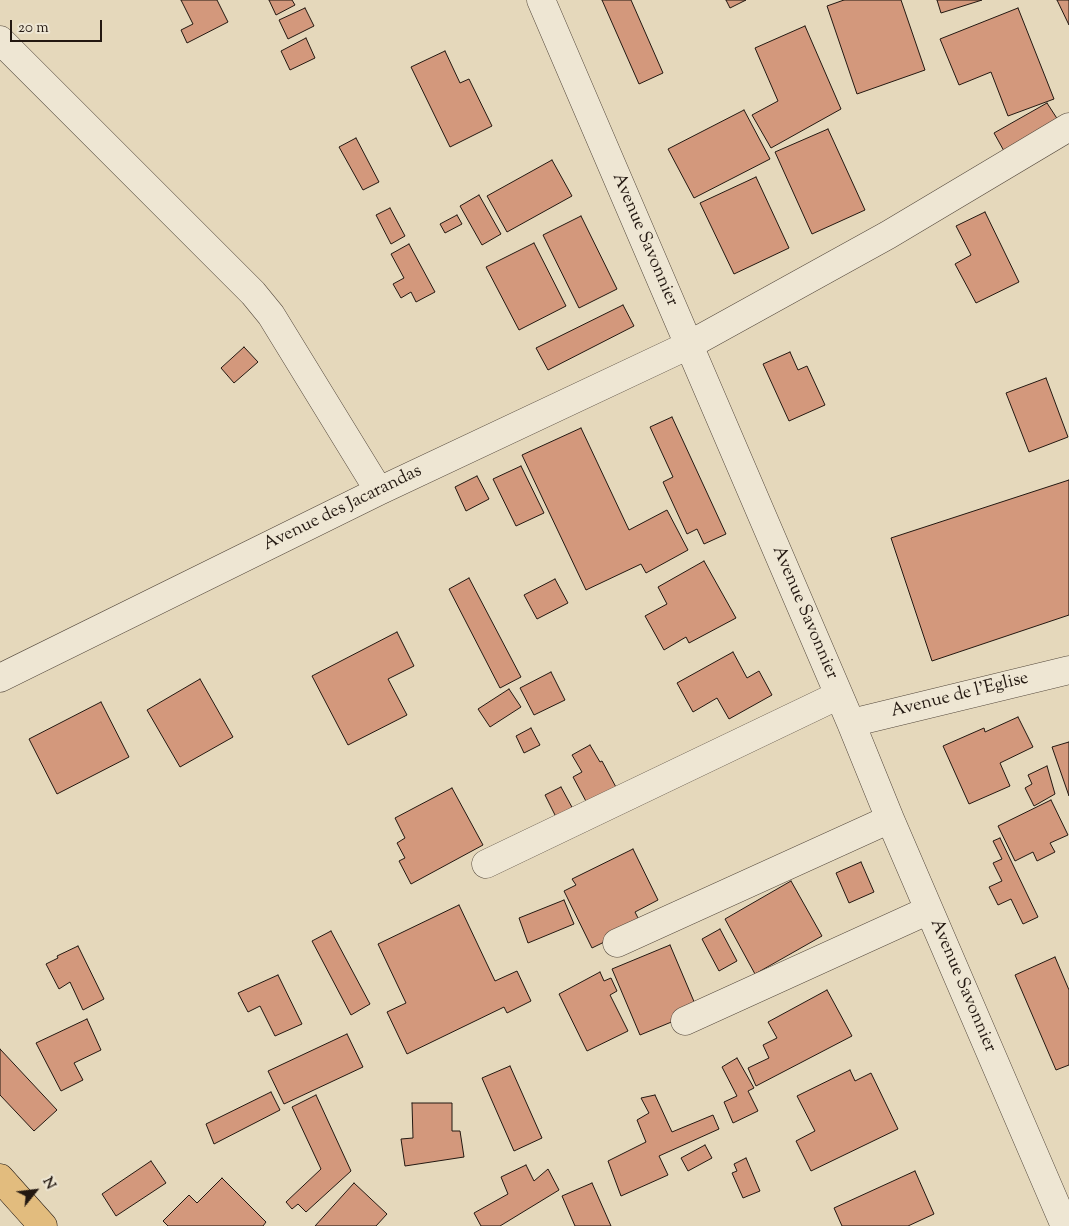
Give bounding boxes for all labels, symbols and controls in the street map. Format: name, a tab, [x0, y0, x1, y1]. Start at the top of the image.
scale bar	[12, 10, 105, 42]
text: 20 m	[18, 18, 49, 39]
street label: Avenue Savonnier	[606, 170, 682, 310]
street label: Avenue des Jacarandas	[260, 461, 426, 557]
street label: Avenue Savonnier	[766, 543, 842, 683]
street label: Avenue de l'Eglise	[889, 668, 1031, 724]
street label: Avenue Savonnier	[924, 916, 1000, 1056]
north arrow	[10, 1166, 60, 1216]
text: N	[37, 1174, 60, 1193]

